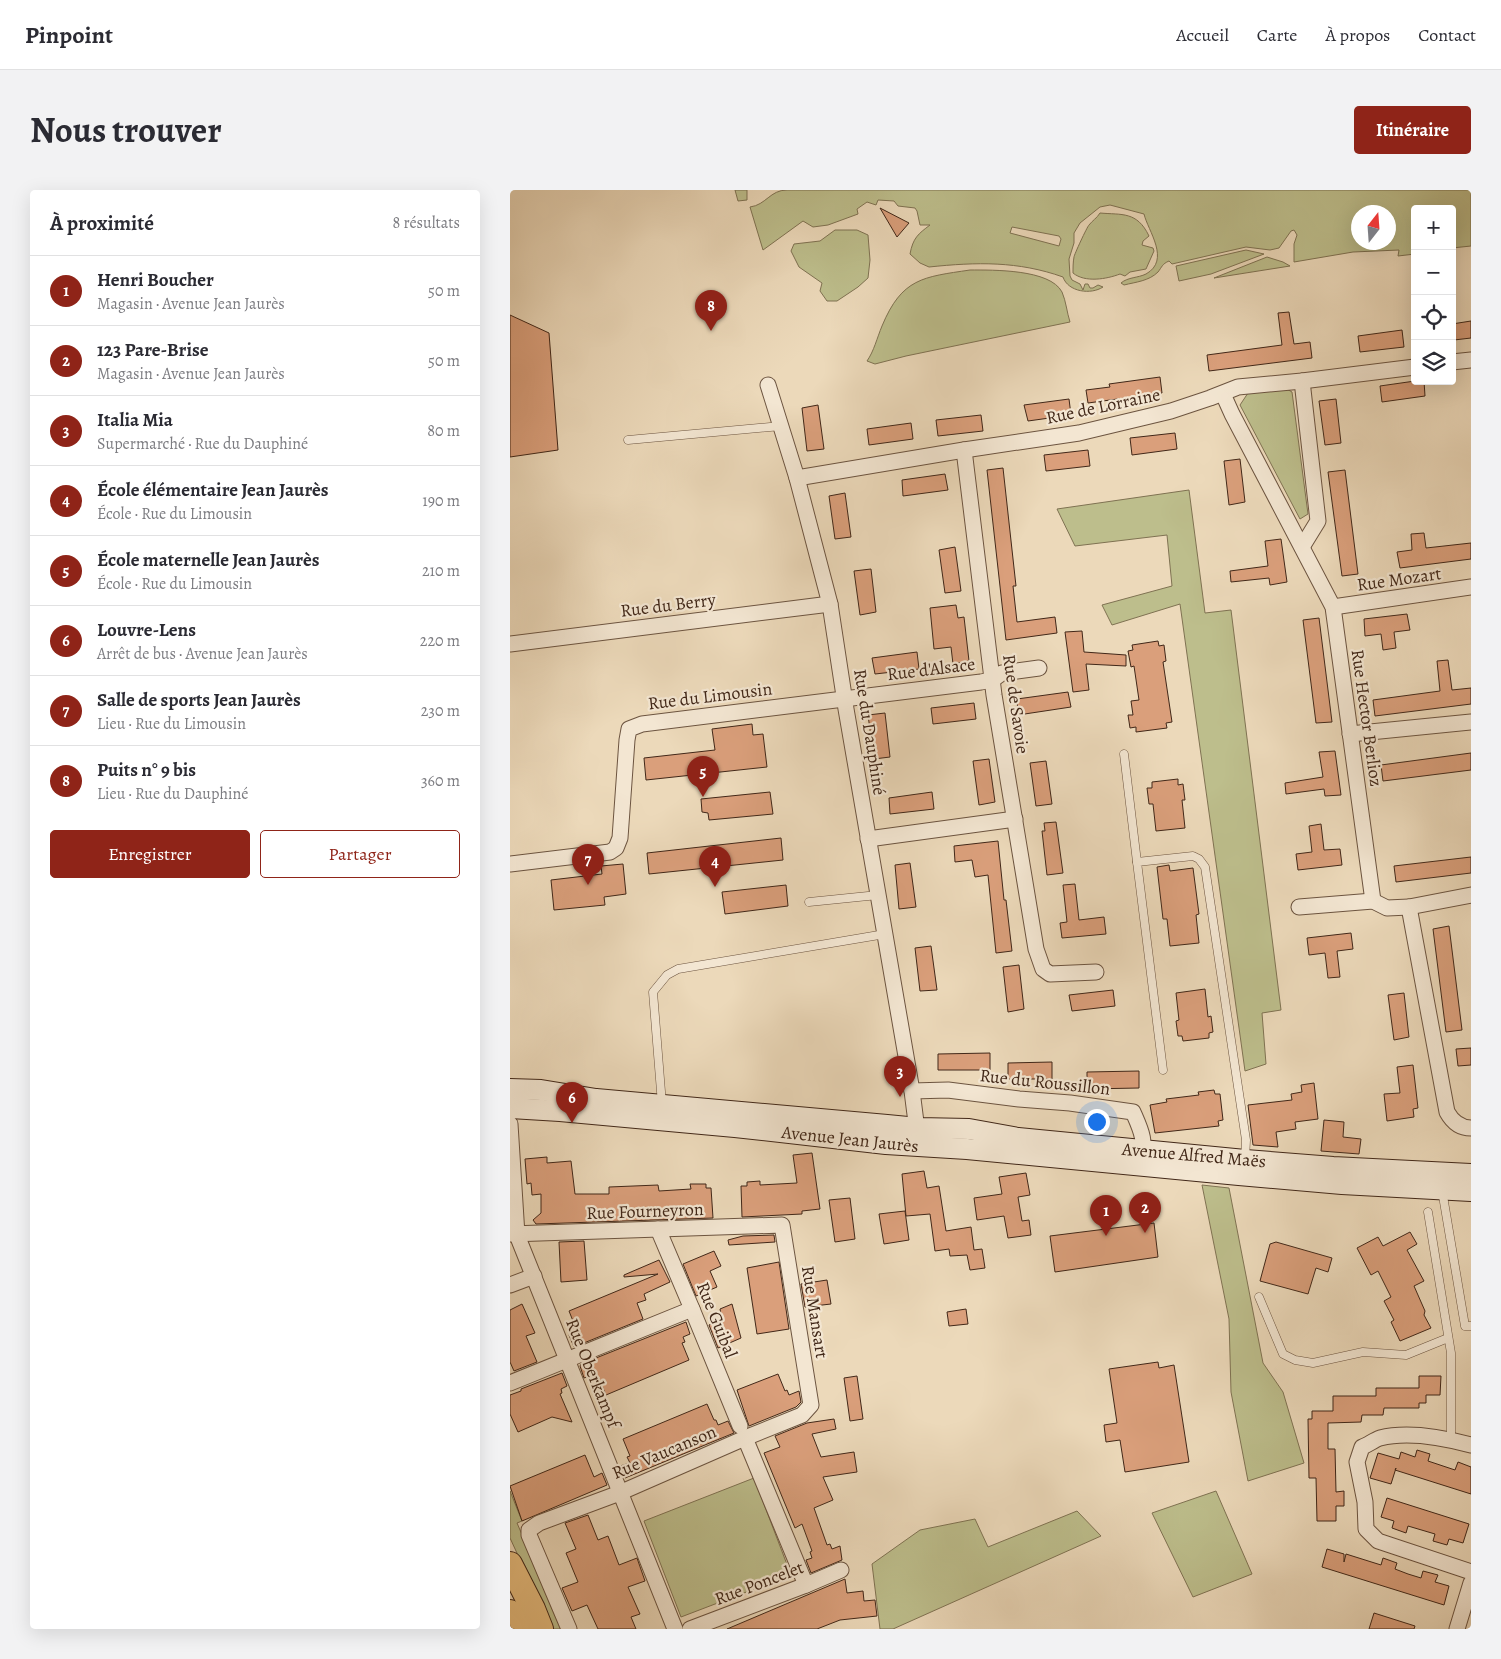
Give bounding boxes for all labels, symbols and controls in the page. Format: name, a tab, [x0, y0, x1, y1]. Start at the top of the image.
text: Pinpoint	[25, 19, 113, 51]
text: Accueil	[1176, 23, 1229, 47]
text: Carte	[1257, 23, 1297, 47]
text: À propos	[1325, 23, 1390, 47]
text: Contact	[1418, 23, 1476, 47]
text: Nous trouver	[30, 106, 222, 154]
button: Itinéraire	[1354, 106, 1471, 154]
north arrow	[1351, 205, 1396, 250]
map controls	[1411, 205, 1456, 385]
button: +	[1411, 205, 1456, 250]
text: À proximité	[50, 209, 154, 237]
text: 8 résultats	[392, 212, 460, 234]
button: −	[1411, 250, 1456, 295]
text: Henri Boucher	[97, 267, 214, 293]
text: 1	[63, 280, 69, 302]
text: 50 m	[428, 280, 460, 302]
pin: 8	[695, 290, 727, 331]
text: Magasin · Avenue Jean Jaurès	[97, 293, 285, 315]
button: locate	[1411, 295, 1456, 340]
text: 123 Pare-Brise	[97, 337, 208, 363]
button: layers	[1411, 340, 1456, 385]
text: 2	[62, 350, 70, 372]
text: 50 m	[428, 350, 460, 372]
text: Magasin · Avenue Jean Jaurès	[97, 363, 285, 385]
street label: Rue de Lorraine	[1044, 382, 1162, 430]
text: Italia Mia	[97, 407, 173, 433]
text: 3	[63, 420, 69, 442]
text: 80 m	[427, 420, 460, 442]
text: Supermarché · Rue du Dauphiné	[97, 433, 308, 455]
text: École élémentaire Jean Jaurès	[97, 477, 329, 503]
text: 4	[62, 490, 70, 512]
text: 190 m	[422, 490, 460, 512]
text: École · Rue du Limousin	[97, 503, 252, 525]
text: École maternelle Jean Jaurès	[97, 547, 319, 573]
text: 5	[63, 560, 69, 582]
text: 210 m	[422, 560, 460, 582]
street label: Rue Mozart	[1355, 561, 1443, 597]
text: École · Rue du Limousin	[97, 573, 252, 595]
street label: Rue du Berry	[619, 587, 718, 623]
text: Louvre-Lens	[97, 617, 196, 643]
text: 6	[62, 630, 70, 652]
text: 220 m	[420, 630, 460, 652]
text: Arrêt de bus · Avenue Jean Jaurès	[97, 643, 308, 665]
street label: Rue Hector Berlioz	[1345, 648, 1389, 788]
street label: Rue d'Alsace	[886, 652, 976, 686]
street label: Rue de Savoie	[997, 653, 1035, 755]
street label: Rue du Dauphiné	[848, 667, 892, 797]
street label: Rue du Limousin	[647, 676, 774, 716]
text: Salle de sports Jean Jaurès	[97, 687, 301, 713]
text: 7	[63, 700, 69, 722]
text: 230 m	[421, 700, 460, 722]
text: Lieu · Rue du Limousin	[97, 713, 246, 735]
pin: 5	[687, 756, 719, 797]
text: Puits n° 9 bis	[97, 757, 196, 783]
text: 8	[62, 770, 70, 792]
text: 360 m	[421, 770, 460, 792]
text: Lieu · Rue du Dauphiné	[97, 783, 248, 805]
button: Enregistrer	[50, 830, 250, 878]
button: Partager	[260, 830, 460, 878]
pin: 7	[572, 844, 604, 885]
pin: 4	[699, 846, 731, 887]
pin: 3	[884, 1056, 916, 1097]
street label: Rue du Roussillon	[979, 1063, 1112, 1101]
pin: 6	[556, 1082, 588, 1123]
your location	[1084, 1109, 1110, 1135]
street label: Avenue Jean Jaurès	[779, 1120, 920, 1158]
street label: Avenue Alfred Maës	[1120, 1137, 1267, 1173]
pin: 2	[1129, 1192, 1161, 1233]
pin: 1	[1090, 1195, 1122, 1236]
street label: Rue Fourneyron	[586, 1197, 704, 1225]
street label: Rue Mansart	[796, 1264, 834, 1360]
street label: Rue Guibal	[691, 1278, 743, 1362]
street label: Rue Oberkampf	[560, 1315, 627, 1434]
street label: Rue Vaucanson	[608, 1419, 720, 1485]
street label: Rue Poncelet	[711, 1555, 807, 1611]

